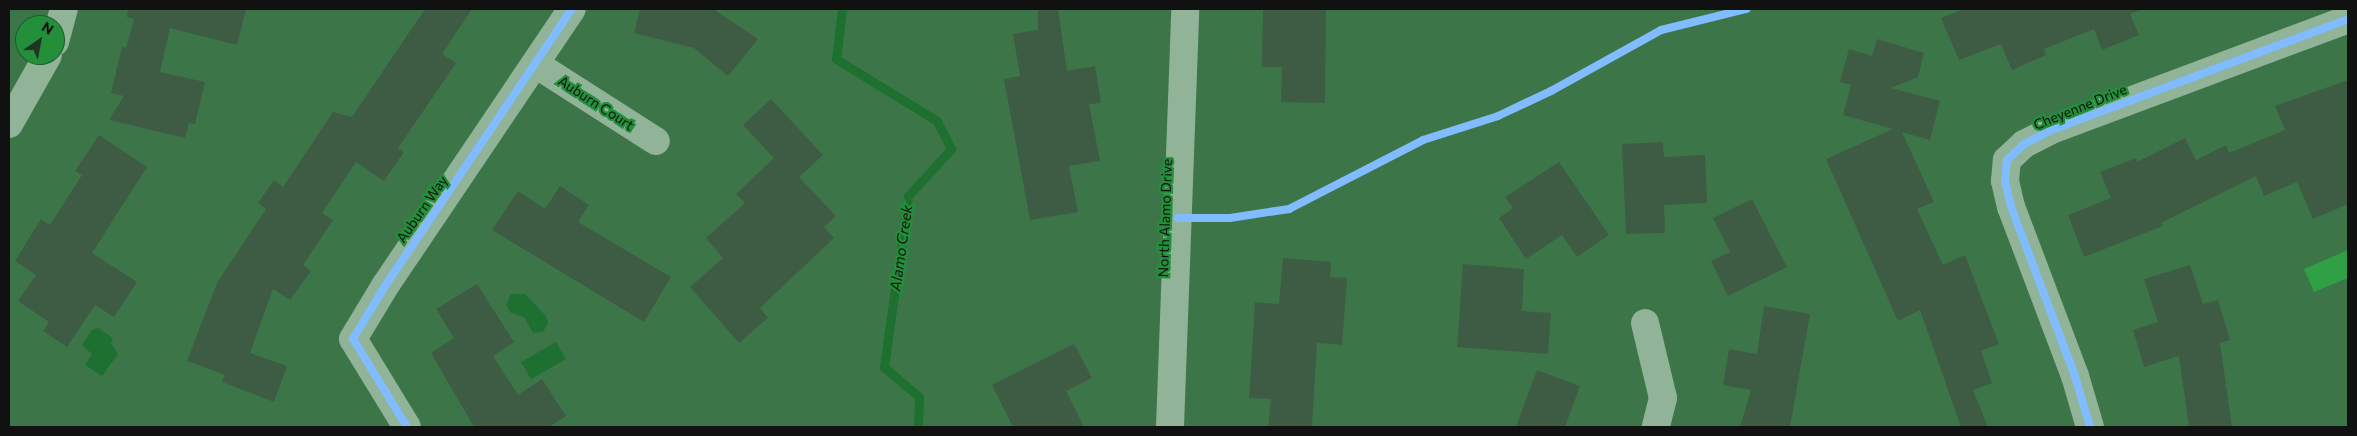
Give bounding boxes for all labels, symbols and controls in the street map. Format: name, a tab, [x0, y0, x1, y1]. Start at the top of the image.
north arrow	[15, 15, 65, 65]
text: N	[39, 18, 57, 38]
street label: Auburn Court	[555, 72, 637, 134]
street label: Cheyenne Drive	[2031, 81, 2129, 133]
street label: North Alamo Drive	[1155, 158, 1175, 278]
street label: Auburn Way	[393, 172, 451, 246]
water label: Alamo Creek	[886, 204, 916, 292]

